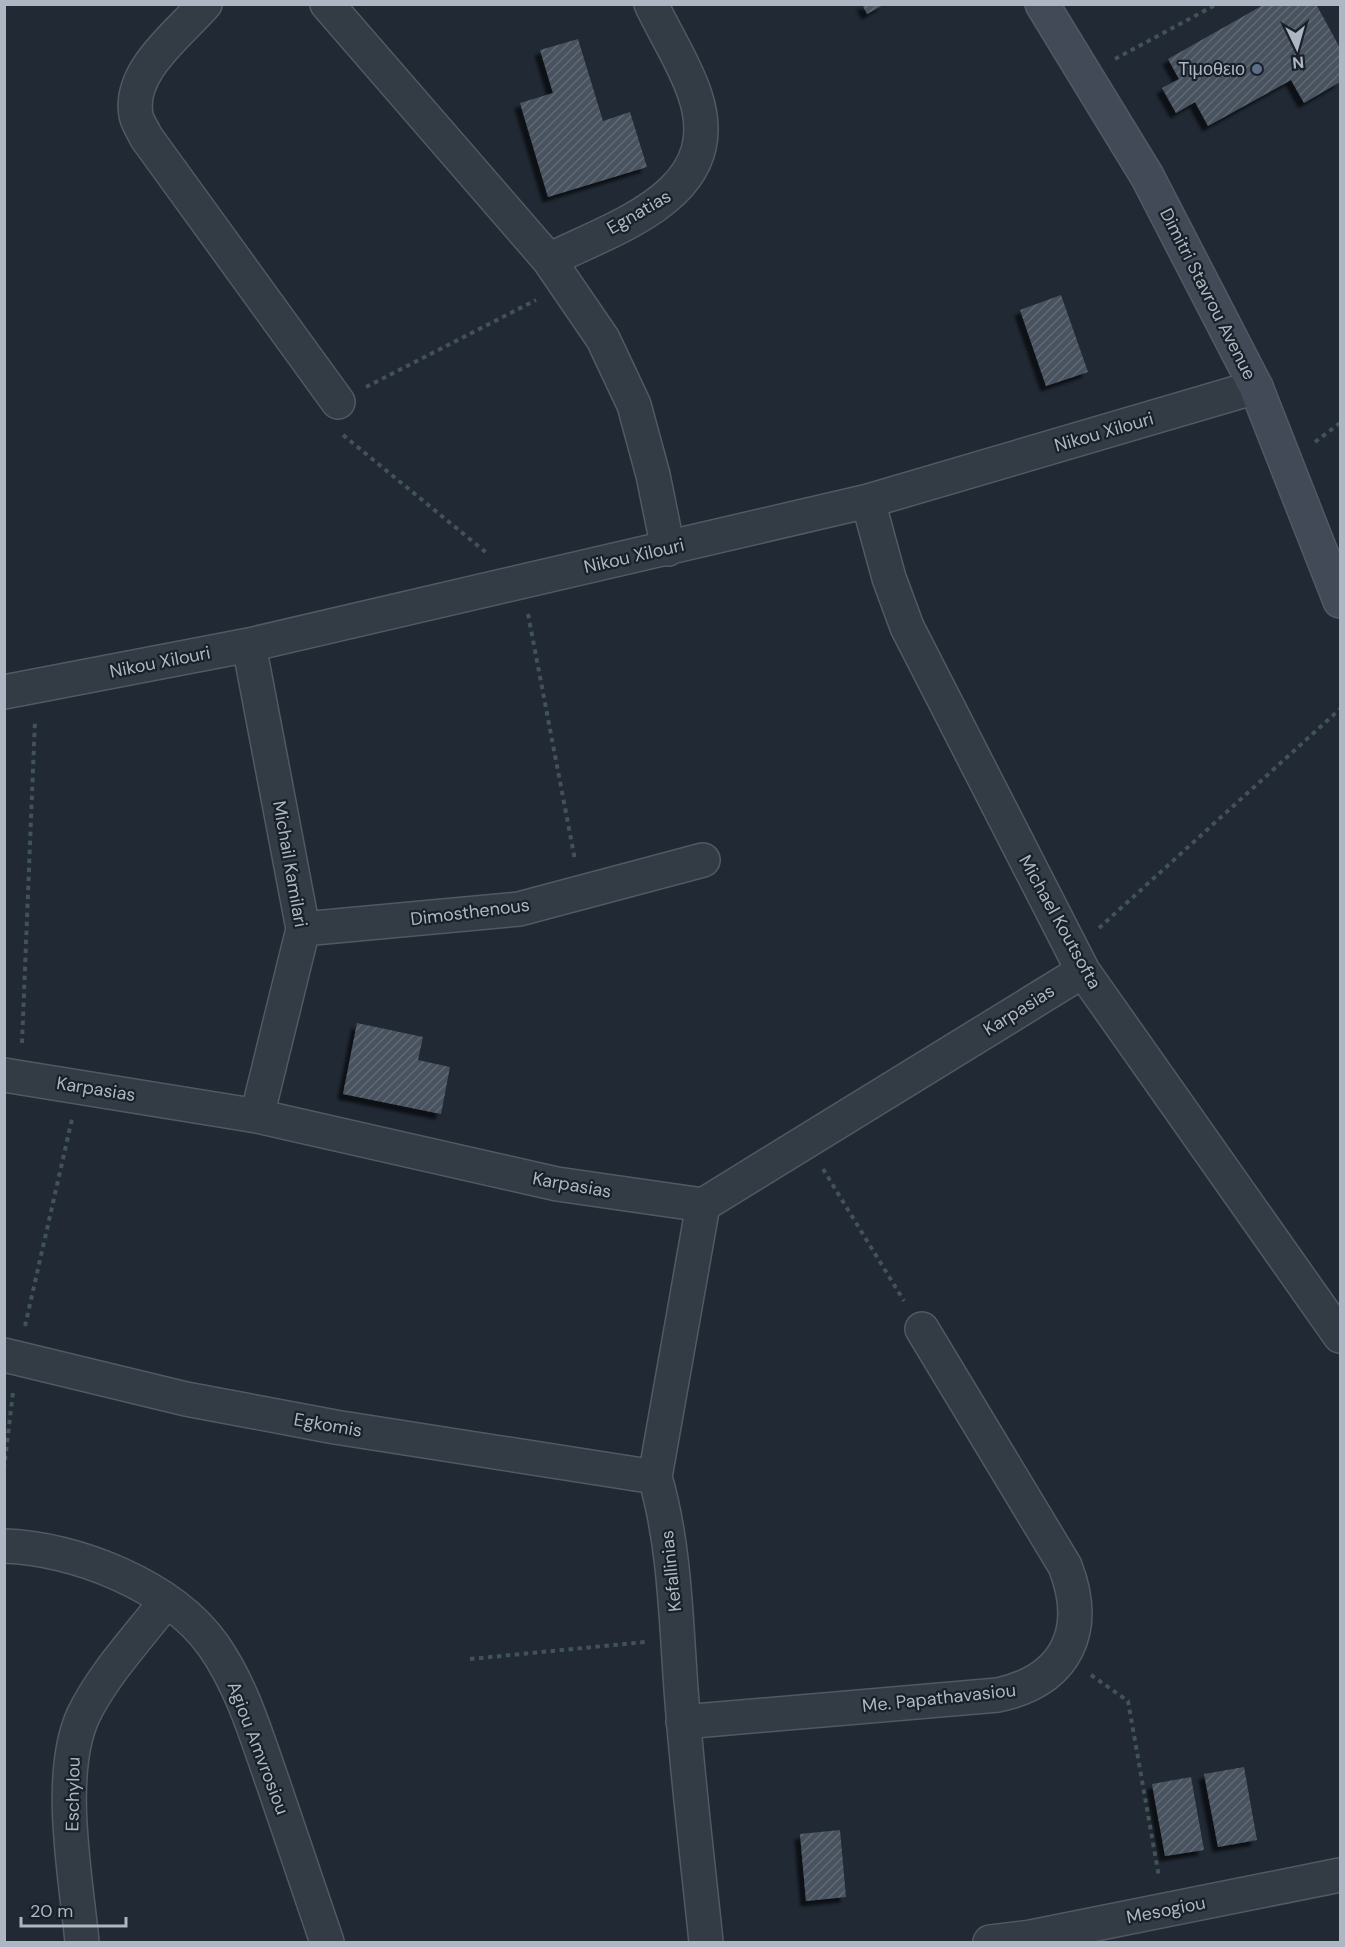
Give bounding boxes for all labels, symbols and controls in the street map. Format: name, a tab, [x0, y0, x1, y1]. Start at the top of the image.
north arrow	[1267, 18, 1327, 78]
text: N	[1292, 51, 1305, 73]
place label: Τιμοθειο	[1178, 57, 1245, 81]
marker: Τιμοθειο	[1250, 62, 1264, 76]
street label: Egnatias	[603, 184, 675, 240]
street label: Dimitri Stavrou Avenue	[1154, 204, 1262, 384]
street label: Nikou Xilouri	[1052, 406, 1156, 458]
street label: Nikou Xilouri	[582, 533, 686, 579]
street label: Nikou Xilouri	[108, 640, 212, 684]
street label: Michail Kamilari	[267, 799, 313, 929]
street label: Michael Koutsofta	[1013, 851, 1107, 993]
street label: Dimosthenous	[409, 893, 531, 931]
street label: Karpasias	[979, 979, 1059, 1041]
street label: Karpasias	[55, 1071, 137, 1107]
street label: Karpasias	[531, 1166, 613, 1204]
street label: Egkomis	[292, 1407, 364, 1443]
street label: Kefallinias	[655, 1529, 687, 1613]
street label: Agiou Amvrosiou	[222, 1678, 294, 1818]
street label: Me. Papathavasiou	[861, 1678, 1017, 1718]
street label: Eschylou	[60, 1756, 86, 1832]
scale bar	[21, 1890, 126, 1928]
street label: Mesogiou	[1124, 1891, 1208, 1929]
text: 20 m	[30, 1899, 73, 1923]

